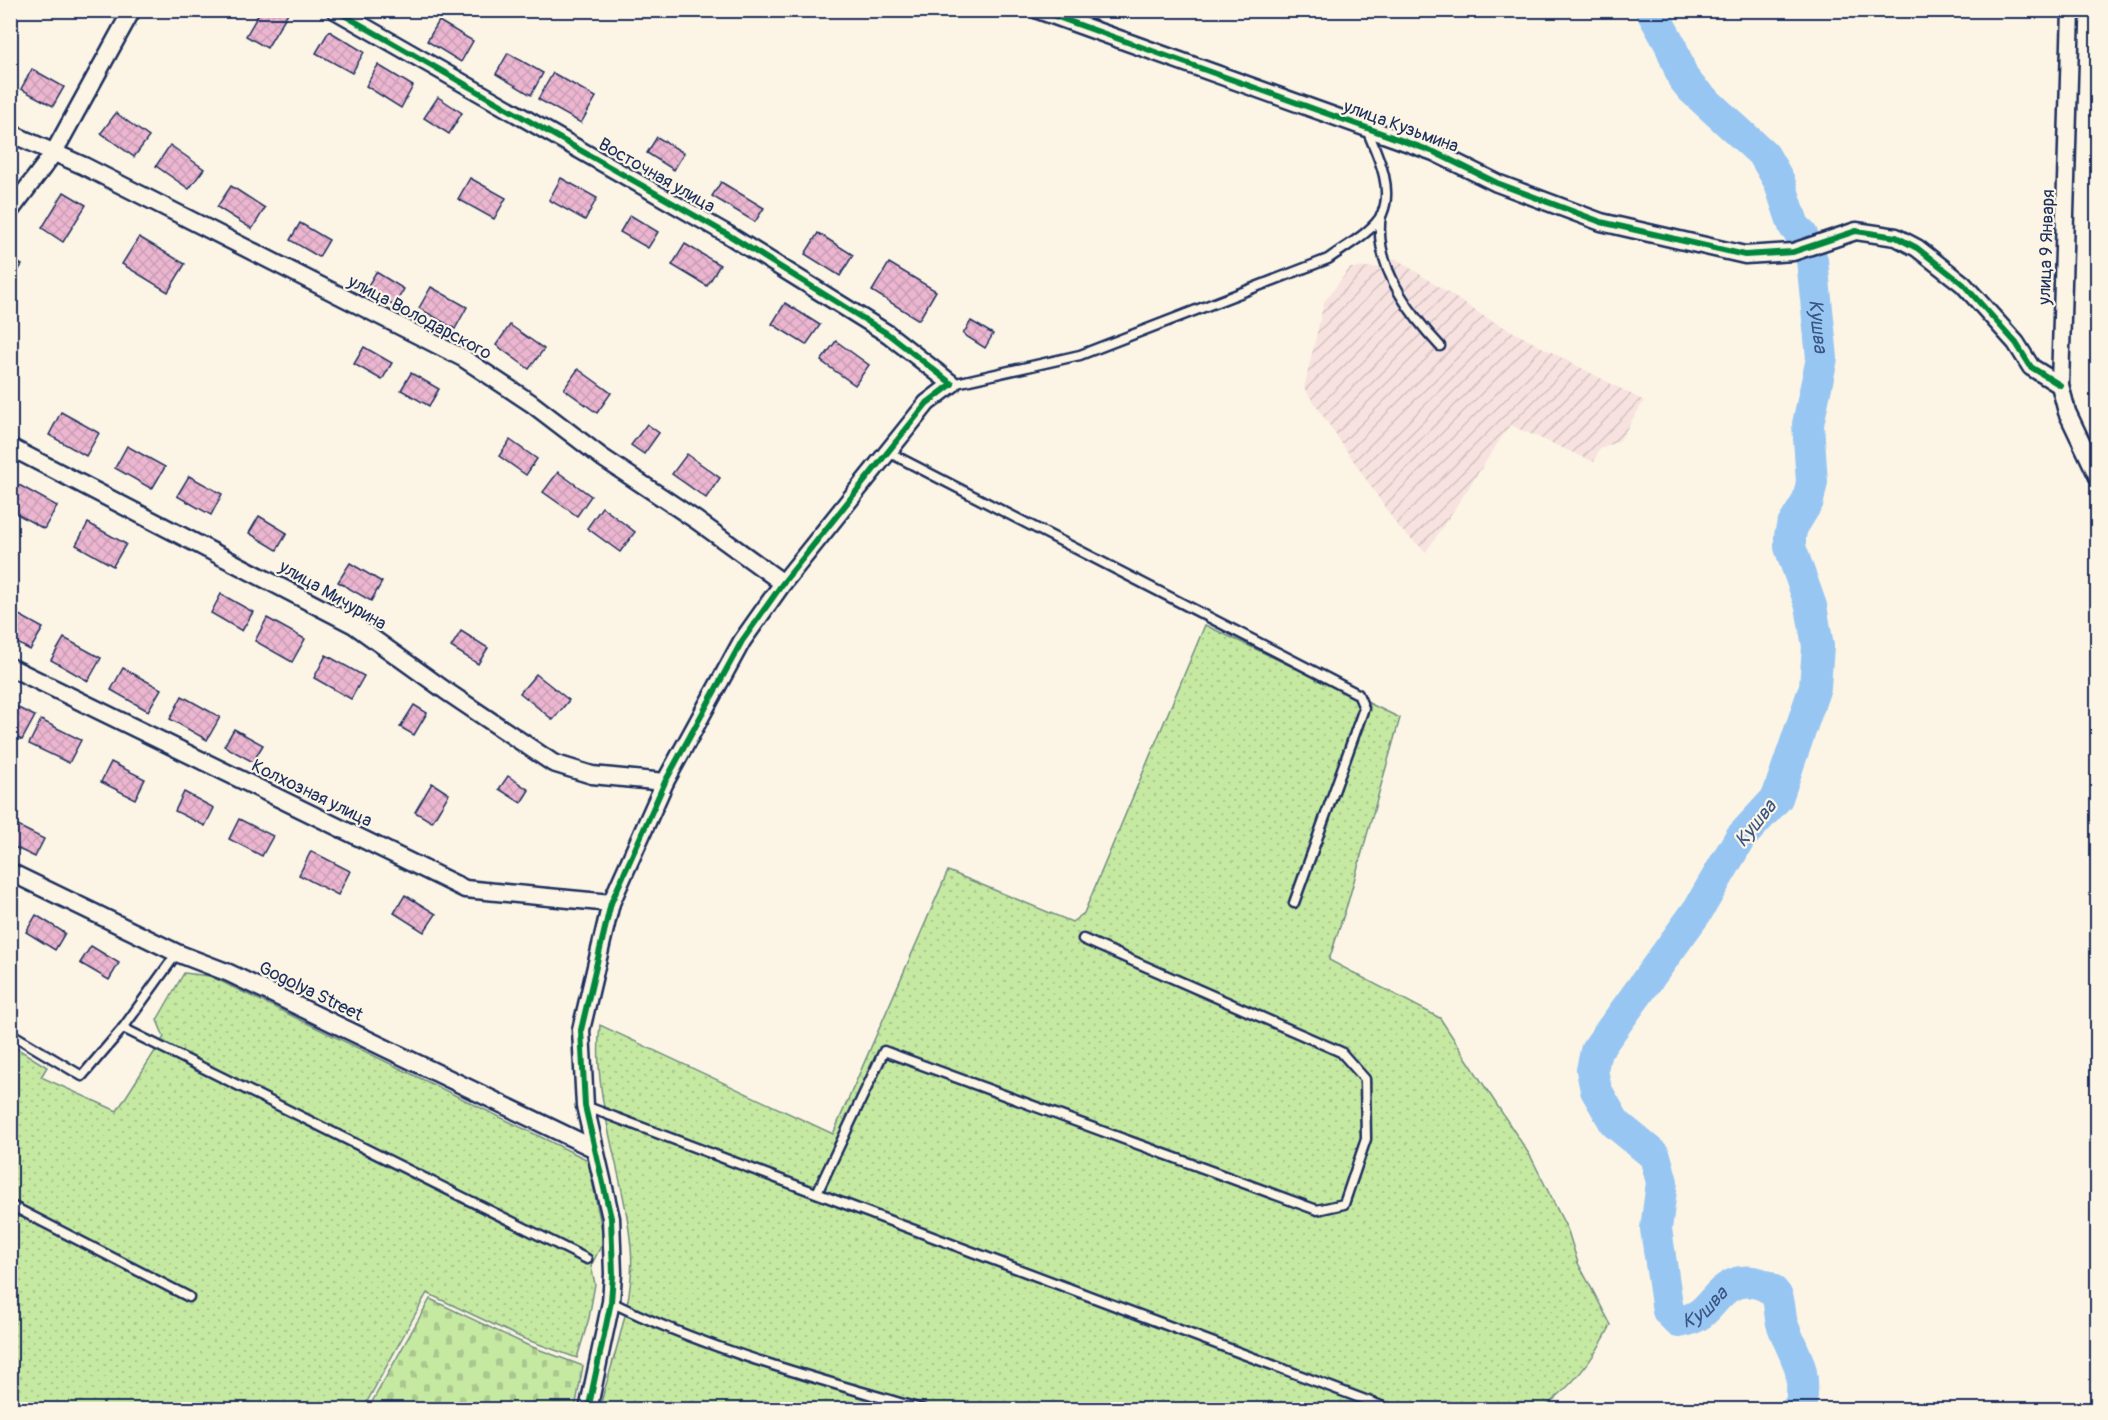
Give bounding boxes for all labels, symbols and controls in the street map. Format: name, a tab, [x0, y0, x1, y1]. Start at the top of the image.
street label: улица Кузьмина	[1339, 95, 1462, 158]
street label: Восточная улица	[594, 133, 719, 218]
street label: улица 9 Января	[2033, 189, 2060, 306]
street label: улица Володарского	[343, 269, 496, 365]
water label: Кушва	[1803, 298, 1834, 356]
street label: улица Мичурина	[274, 555, 391, 635]
street label: Колхозная улица	[248, 754, 376, 833]
water label: Кушва	[1729, 793, 1783, 852]
street label: Gogolya Street	[255, 956, 367, 1027]
water label: Кушва	[1679, 1280, 1734, 1334]

